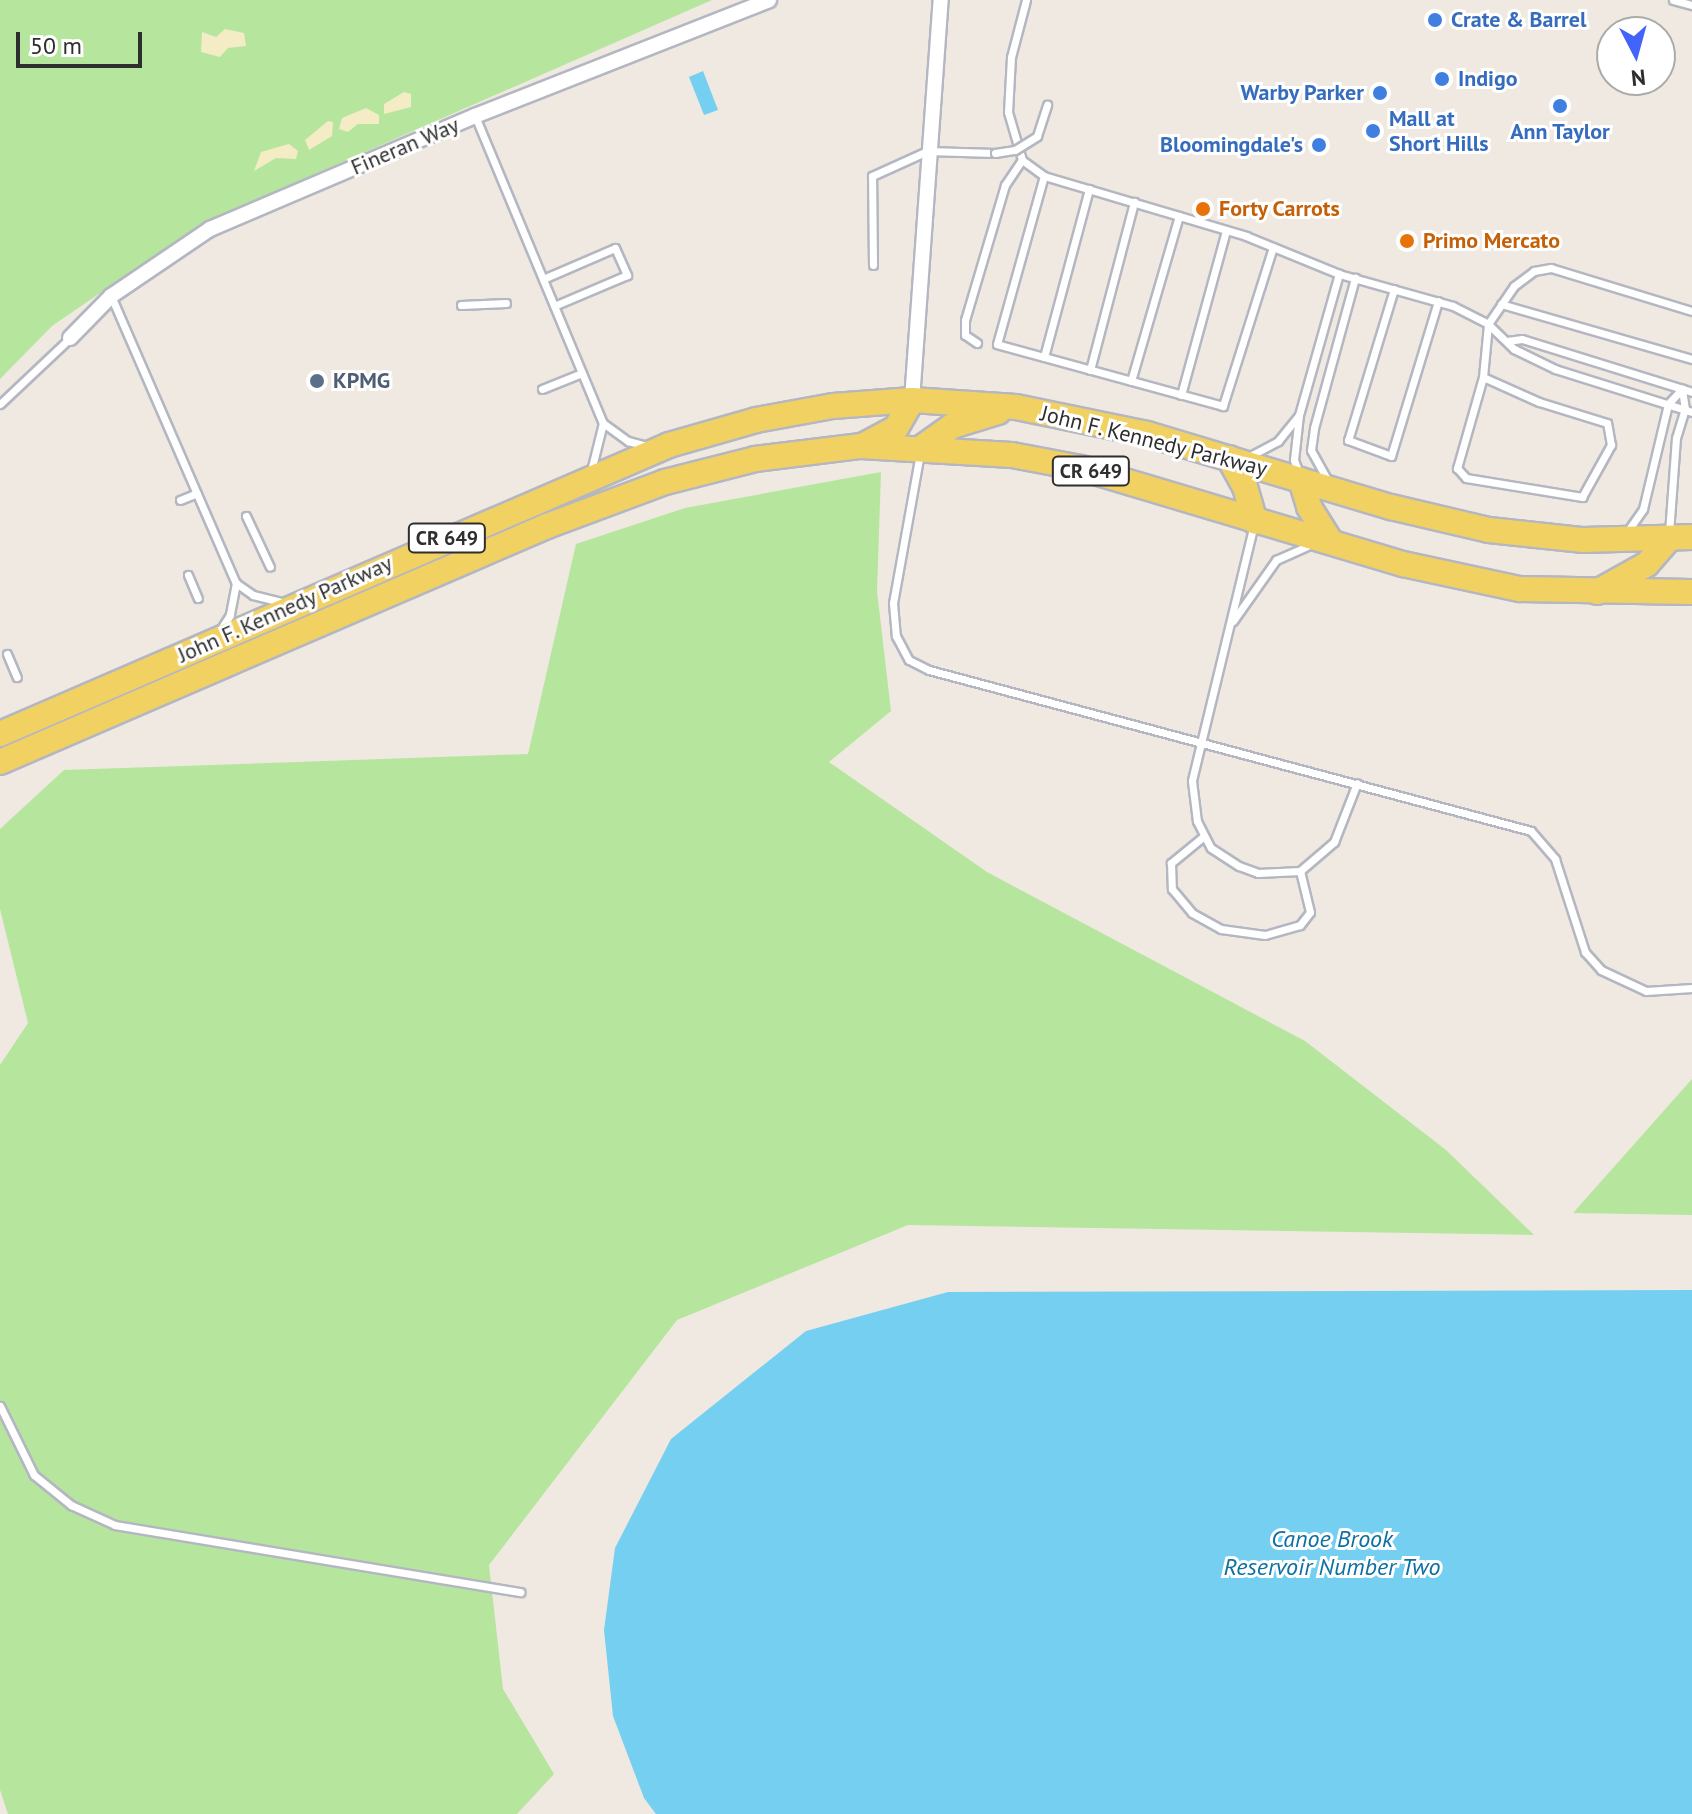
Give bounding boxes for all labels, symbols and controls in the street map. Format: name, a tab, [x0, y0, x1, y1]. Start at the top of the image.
place label: Crate & Barrel	[1451, 7, 1586, 33]
marker: Crate & Barrel	[1426, 11, 1444, 29]
scale bar	[20, 16, 146, 66]
north arrow	[1596, 16, 1676, 96]
text: 50 m	[30, 30, 82, 61]
text: N	[1630, 63, 1647, 93]
place label: Indigo	[1458, 66, 1518, 92]
marker: Indigo	[1433, 70, 1451, 88]
place label: Warby Parker	[1240, 80, 1364, 106]
marker: Warby Parker	[1371, 84, 1389, 102]
marker: Ann Taylor	[1551, 97, 1569, 115]
place label: Mall at Short Hills	[1389, 105, 1489, 156]
street label: Fineran Way	[347, 111, 463, 181]
place label: Ann Taylor	[1510, 119, 1610, 145]
marker: Mall at Short Hills	[1364, 122, 1382, 140]
place label: Bloomingdale's	[1160, 132, 1303, 158]
marker: Bloomingdale's	[1310, 136, 1328, 154]
place label: Forty Carrots	[1219, 196, 1341, 222]
marker: Forty Carrots	[1194, 200, 1212, 218]
place label: Primo Mercato	[1423, 228, 1560, 254]
marker: Primo Mercato	[1398, 232, 1416, 250]
place label: KPMG	[333, 368, 390, 394]
marker: KPMG	[308, 372, 326, 390]
street label: John F. Kennedy Parkway	[1037, 400, 1271, 482]
road number: CR 649	[1051, 455, 1131, 487]
road number: CR 649	[407, 522, 487, 554]
street label: John F. Kennedy Parkway	[172, 549, 398, 669]
water label: Canoe Brook Reservoir Number Two	[1223, 1525, 1441, 1581]

